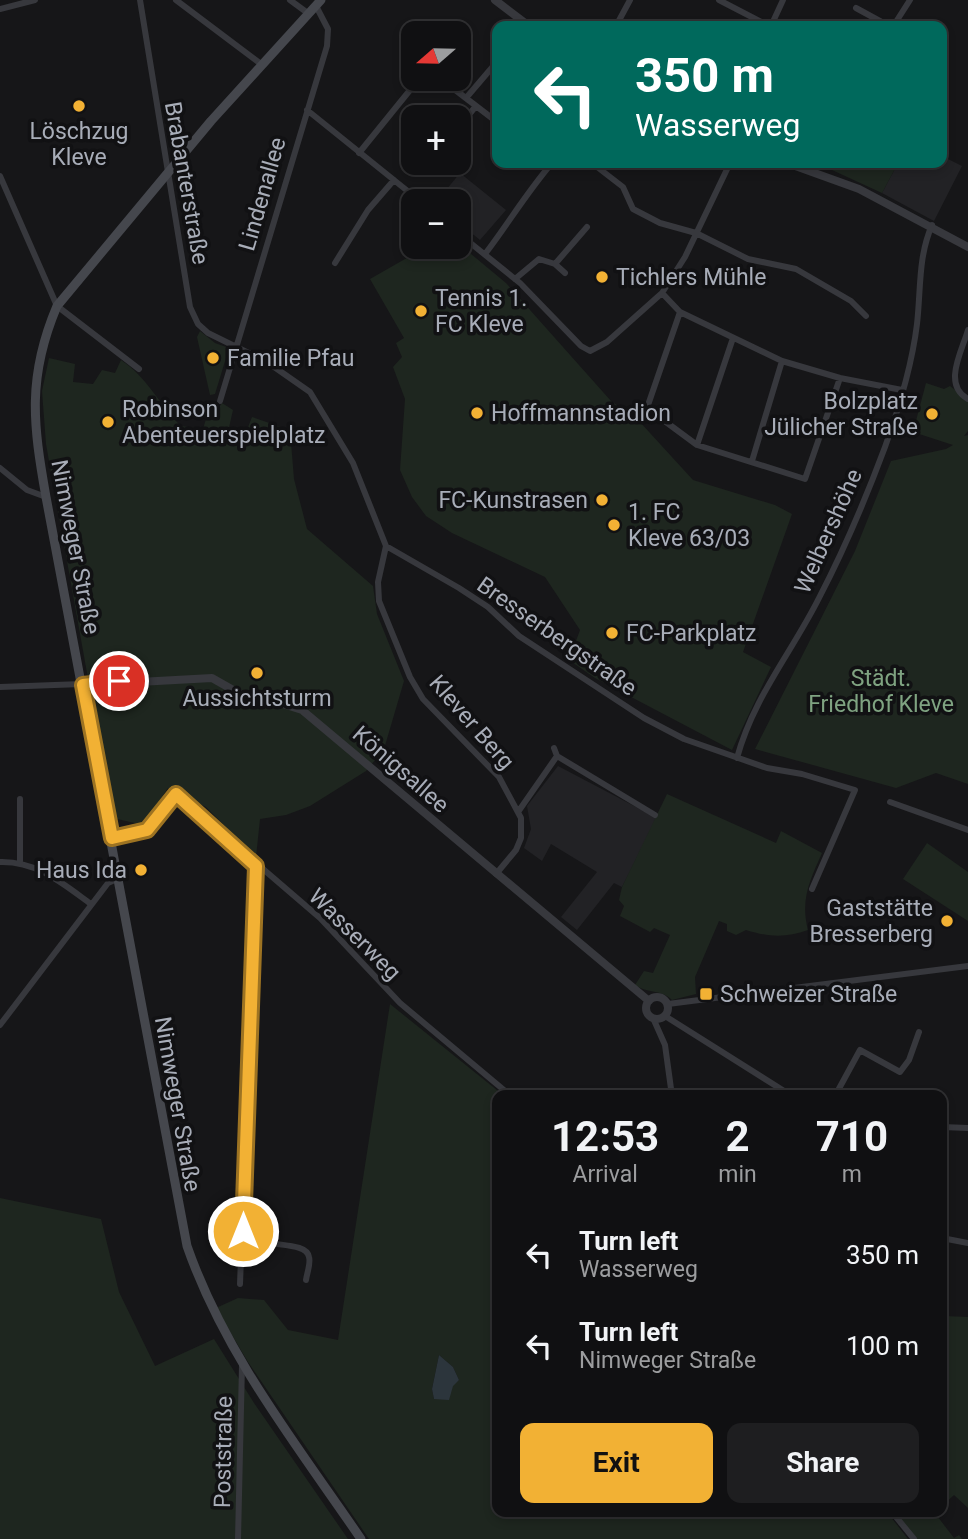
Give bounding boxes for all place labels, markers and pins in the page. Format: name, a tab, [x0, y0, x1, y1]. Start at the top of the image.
marker: Löschzug Kleve	[71, 98, 87, 114]
place label: Löschzug Kleve	[29, 118, 129, 171]
place label: Tichlers Mühle	[616, 264, 766, 291]
marker: Tichlers Mühle	[594, 269, 610, 285]
place label: Tennis 1. FC Kleve	[435, 285, 527, 338]
marker: Tennis 1. FC Kleve	[413, 303, 429, 319]
place label: Familie Pfau	[227, 345, 354, 372]
marker: Familie Pfau	[205, 350, 221, 366]
place label: Bolzplatz Jülicher Straße	[764, 388, 918, 441]
place label: Robinson Abenteuerspielplatz	[122, 396, 325, 449]
place label: Hoffmannstadion	[491, 400, 671, 427]
marker: Hoffmannstadion	[469, 405, 485, 421]
marker: Bolzplatz Jülicher Straße	[924, 406, 940, 422]
marker: Robinson Abenteuerspielplatz	[100, 414, 116, 430]
place label: FC-Kunstrasen	[438, 487, 588, 514]
marker: FC-Kunstrasen	[594, 492, 610, 508]
place label: 1. FC Kleve 63/03	[628, 499, 750, 552]
marker: 1. FC Kleve 63/03	[606, 517, 622, 533]
place label: FC-Parkplatz	[626, 620, 756, 647]
marker: FC-Parkplatz	[604, 625, 620, 641]
pin	[89, 651, 149, 711]
marker: Aussichtsturm	[249, 665, 265, 681]
place label: Aussichtsturm	[182, 685, 332, 712]
place label: Haus Ida	[36, 857, 127, 884]
marker: Haus Ida	[133, 862, 149, 878]
place label: Gaststätte Bresserberg	[810, 895, 933, 948]
marker: Gaststätte Bresserberg	[939, 913, 955, 929]
place label: Schweizer Straße	[720, 981, 897, 1008]
marker: Schweizer Straße	[698, 986, 714, 1002]

